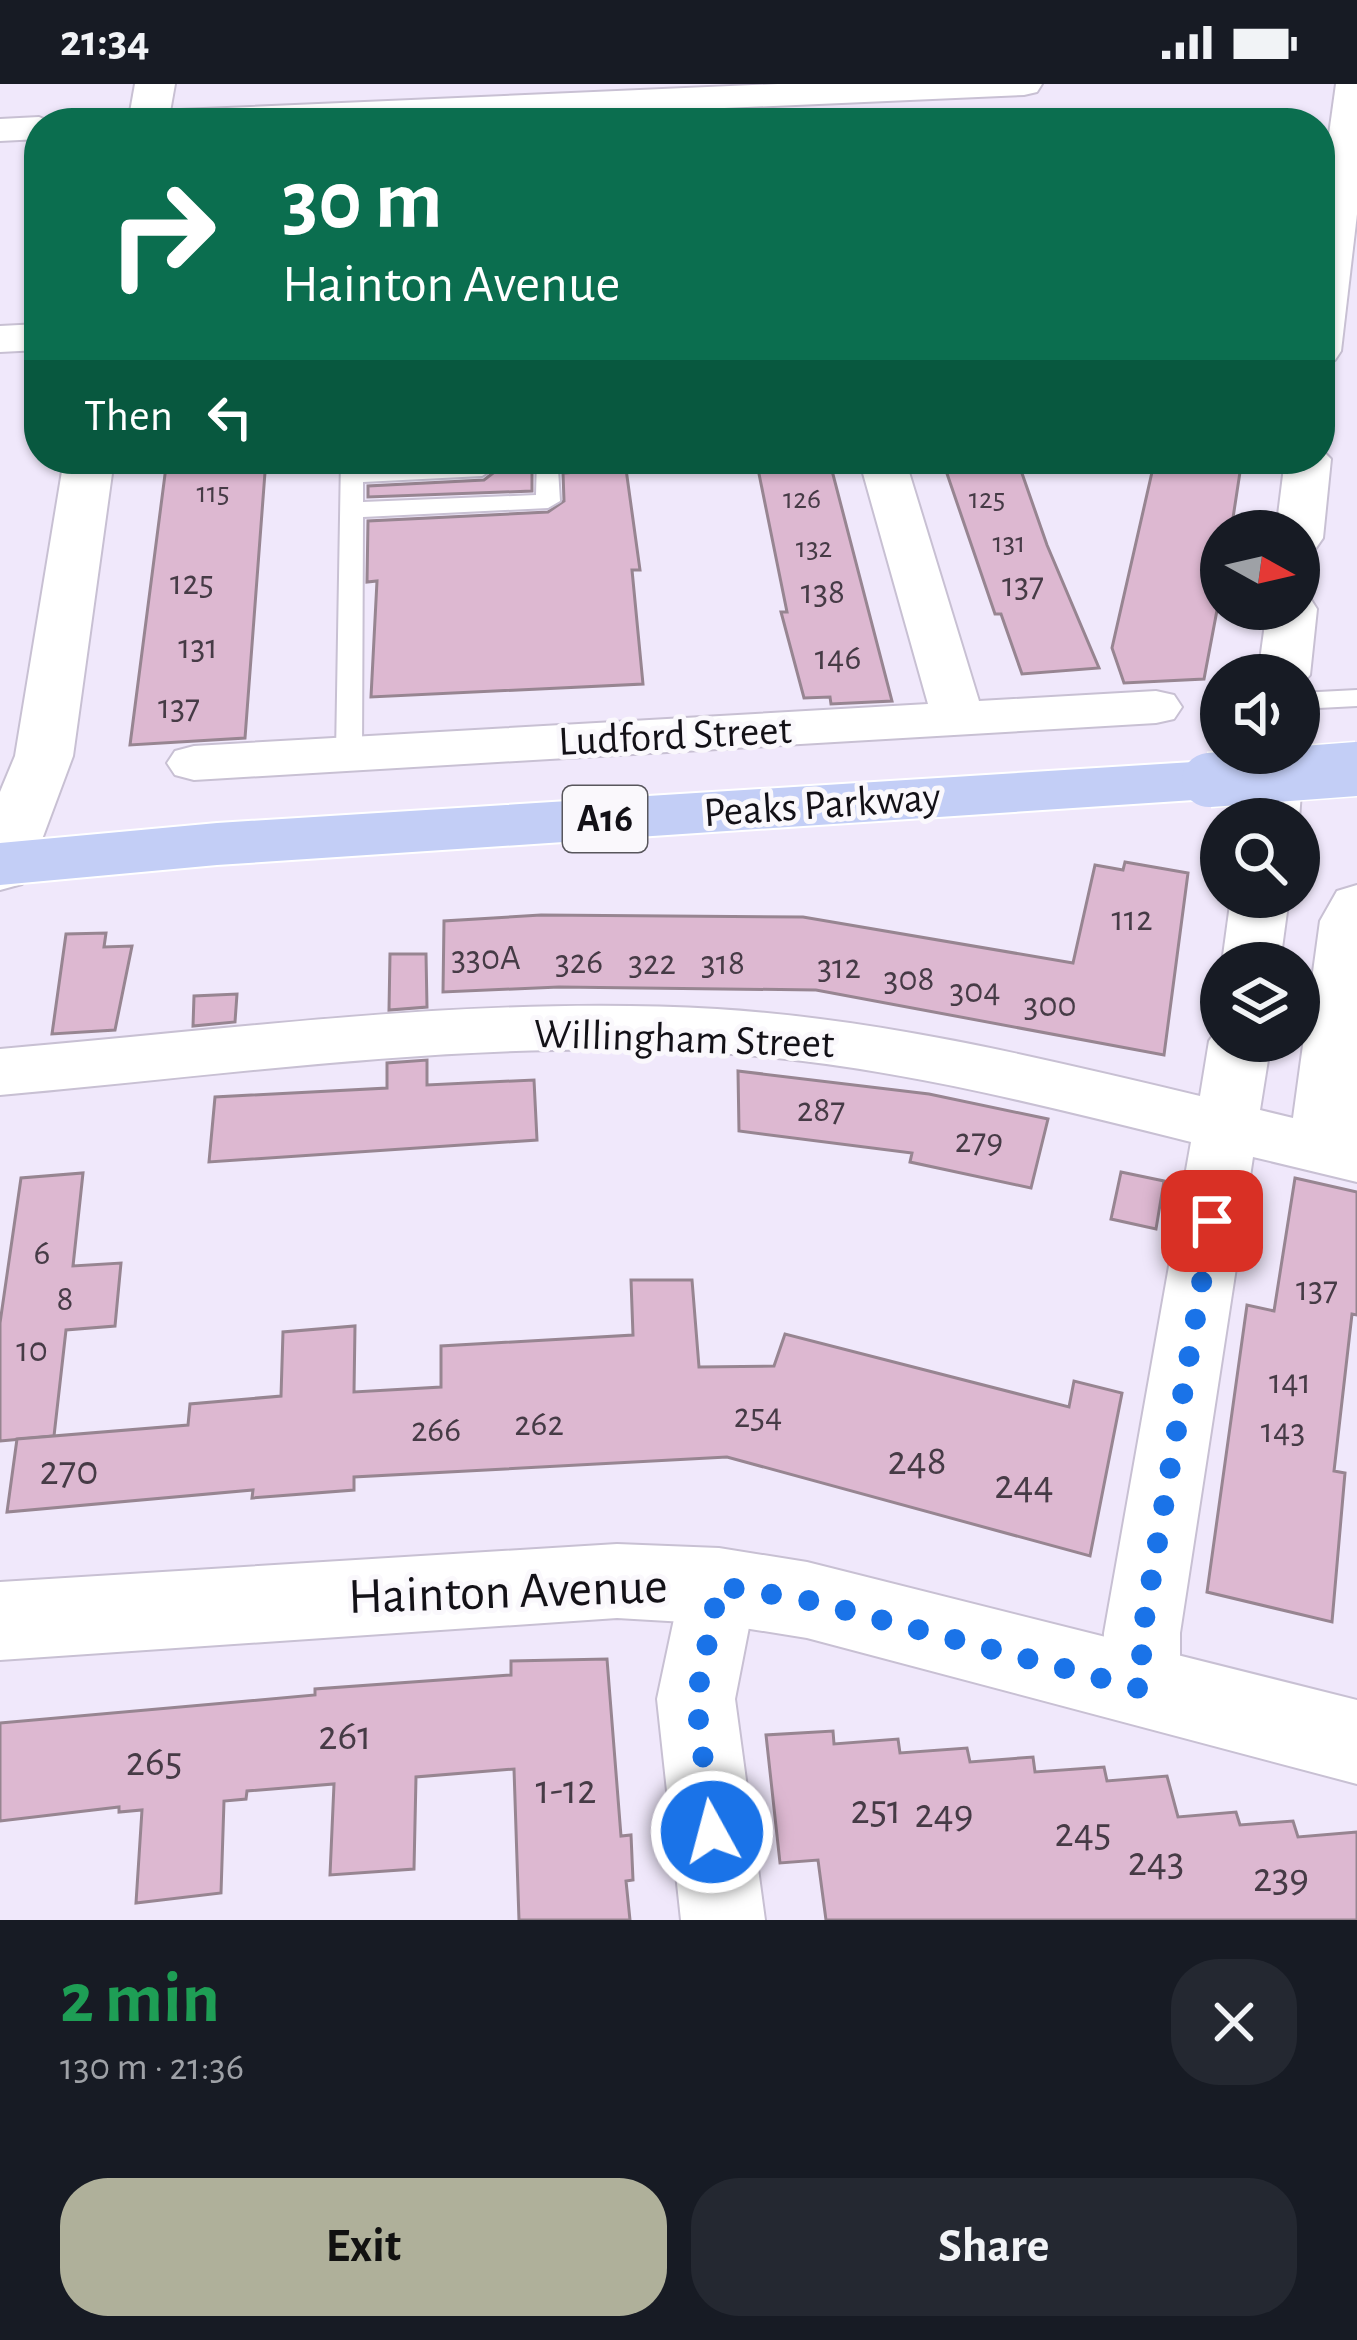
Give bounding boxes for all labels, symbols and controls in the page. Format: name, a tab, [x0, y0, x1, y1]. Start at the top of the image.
text: 21:34	[60, 19, 150, 64]
icon: right	[84, 156, 240, 312]
text: 30 m	[282, 160, 442, 244]
text: Hainton Avenue	[282, 258, 620, 312]
icon: left	[197, 384, 263, 450]
text: Then	[84, 394, 173, 439]
house number: 115	[196, 478, 230, 508]
house number: 126	[783, 484, 821, 514]
house number: 125	[969, 484, 1005, 514]
north arrow	[1200, 510, 1320, 630]
map controls	[1200, 510, 1320, 1062]
house number: 131	[993, 528, 1026, 558]
house number: 132	[796, 533, 832, 563]
house number: 125	[170, 565, 214, 601]
house number: 137	[1002, 567, 1044, 603]
house number: 138	[801, 574, 845, 610]
house number: 131	[178, 629, 218, 665]
house number: 146	[815, 640, 861, 676]
button: sound	[1200, 654, 1320, 774]
house number: 137	[158, 689, 200, 725]
street label: Ludford Street	[557, 709, 793, 763]
street label: Peaks Parkway	[702, 776, 942, 834]
road number: A16	[563, 786, 647, 852]
button: search	[1200, 798, 1320, 918]
house number: 112	[1111, 901, 1153, 937]
house number: 330A	[451, 940, 521, 976]
button: layers	[1200, 942, 1320, 1062]
house number: 326	[555, 944, 603, 980]
house number: 322	[628, 945, 676, 981]
house number: 318	[701, 945, 745, 981]
house number: 312	[817, 949, 861, 985]
house number: 308	[884, 961, 934, 997]
house number: 304	[949, 973, 1001, 1009]
house number: 300	[1024, 987, 1076, 1023]
street label: Willingham Street	[533, 1013, 835, 1065]
house number: 287	[797, 1092, 845, 1128]
house number: 279	[955, 1123, 1003, 1159]
pin	[1161, 1170, 1263, 1272]
icon: arrive	[1179, 1188, 1245, 1254]
house number: 6	[34, 1235, 50, 1271]
house number: 137	[1296, 1271, 1338, 1307]
house number: 8	[56, 1281, 74, 1317]
house number: 10	[16, 1332, 48, 1368]
house number: 141	[1269, 1364, 1311, 1400]
house number: 254	[734, 1398, 782, 1434]
house number: 262	[514, 1406, 564, 1442]
house number: 266	[411, 1412, 461, 1448]
house number: 143	[1261, 1413, 1305, 1449]
house number: 248	[887, 1440, 947, 1482]
house number: 270	[40, 1450, 98, 1492]
house number: 244	[994, 1464, 1054, 1506]
street label: Hainton Avenue	[347, 1561, 669, 1623]
house number: 261	[318, 1715, 372, 1757]
house number: 265	[126, 1741, 182, 1783]
house number: 1-12	[536, 1769, 596, 1811]
position arrow	[649, 1769, 775, 1895]
house number: 251	[850, 1789, 902, 1831]
house number: 249	[914, 1793, 974, 1835]
house number: 245	[1055, 1812, 1111, 1854]
house number: 243	[1128, 1841, 1184, 1883]
house number: 239	[1253, 1857, 1309, 1899]
button: close	[1171, 1959, 1297, 2085]
text: 2 min	[60, 1963, 220, 2035]
text: 130 m · 21:36	[60, 2048, 244, 2087]
button: Exit	[60, 2178, 667, 2316]
button: Share	[691, 2178, 1297, 2316]

